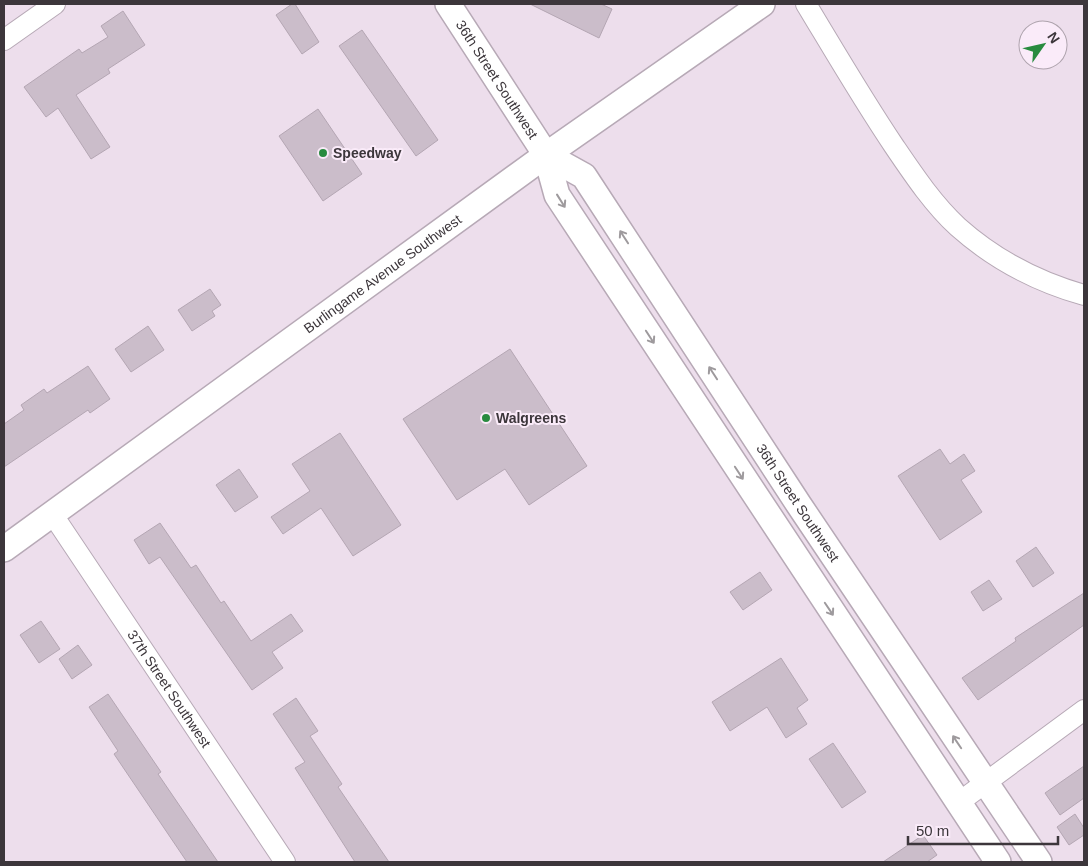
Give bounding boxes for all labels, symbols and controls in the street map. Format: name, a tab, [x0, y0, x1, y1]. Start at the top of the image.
street label: 36th Street Southwest	[453, 17, 541, 142]
north arrow	[1018, 20, 1068, 70]
text: N	[1044, 29, 1063, 46]
place label: Speedway	[333, 145, 402, 161]
marker: Speedway	[317, 147, 329, 159]
one-way arrow	[556, 194, 566, 208]
street label: Burlingame Avenue Southwest	[301, 211, 464, 336]
one-way arrow	[619, 231, 629, 245]
one-way arrow	[645, 330, 656, 344]
one-way arrow	[708, 366, 718, 380]
place label: Walgreens	[496, 410, 566, 426]
marker: Walgreens	[480, 412, 492, 424]
street label: 36th Street Southwest	[753, 441, 843, 565]
one-way arrow	[734, 466, 744, 480]
one-way arrow	[824, 601, 834, 615]
street label: 37th Street Southwest	[124, 627, 214, 751]
one-way arrow	[952, 735, 962, 749]
scale bar	[908, 814, 1058, 846]
text: 50 m	[916, 822, 949, 839]

